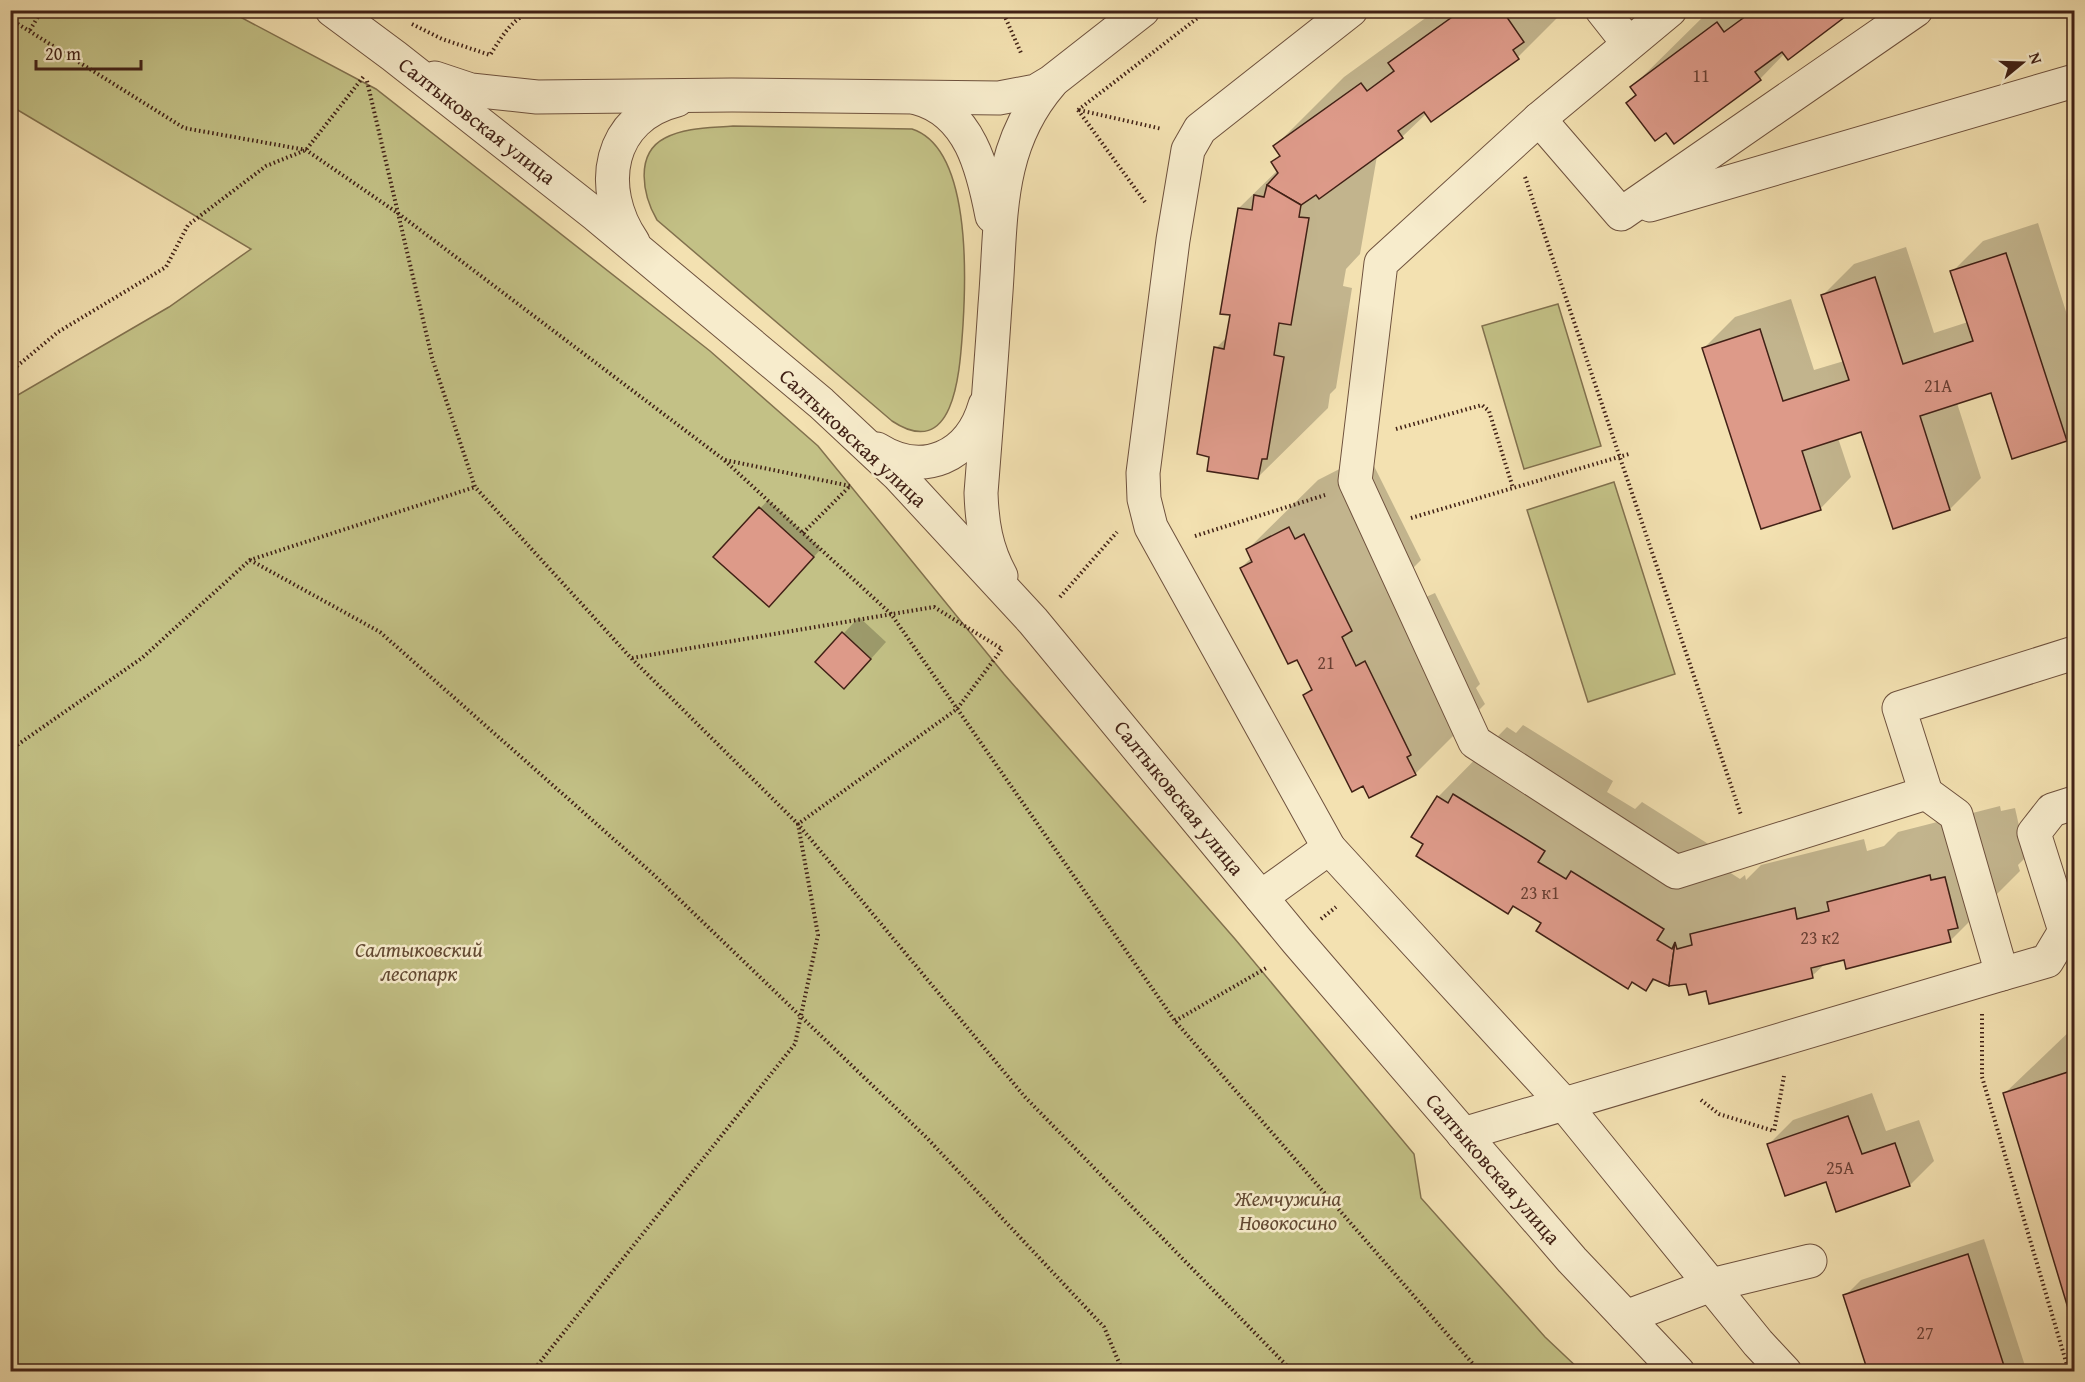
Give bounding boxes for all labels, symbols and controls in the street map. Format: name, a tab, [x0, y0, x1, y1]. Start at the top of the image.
scale bar	[36, 33, 141, 71]
north arrow	[1992, 33, 2052, 93]
text: 20 m	[45, 40, 81, 67]
street label: Салтыковская улица	[392, 49, 563, 192]
text: N	[2023, 49, 2049, 67]
house number: 11	[1692, 62, 1710, 89]
street label: Салтыковская улица	[773, 361, 934, 514]
house number: 21А	[1924, 372, 1952, 399]
house number: 21	[1317, 649, 1335, 676]
street label: Салтыковская улица	[1107, 713, 1252, 882]
house number: 23 к1	[1520, 879, 1560, 906]
house number: 23 к2	[1800, 924, 1840, 951]
park label: Салтыковский лесопарк	[355, 934, 483, 989]
street label: Салтыковская улица	[1419, 1086, 1568, 1251]
house number: 25А	[1826, 1154, 1854, 1181]
park label: Жемчужина Новокосино	[1234, 1183, 1342, 1238]
house number: 27	[1916, 1319, 1934, 1346]

